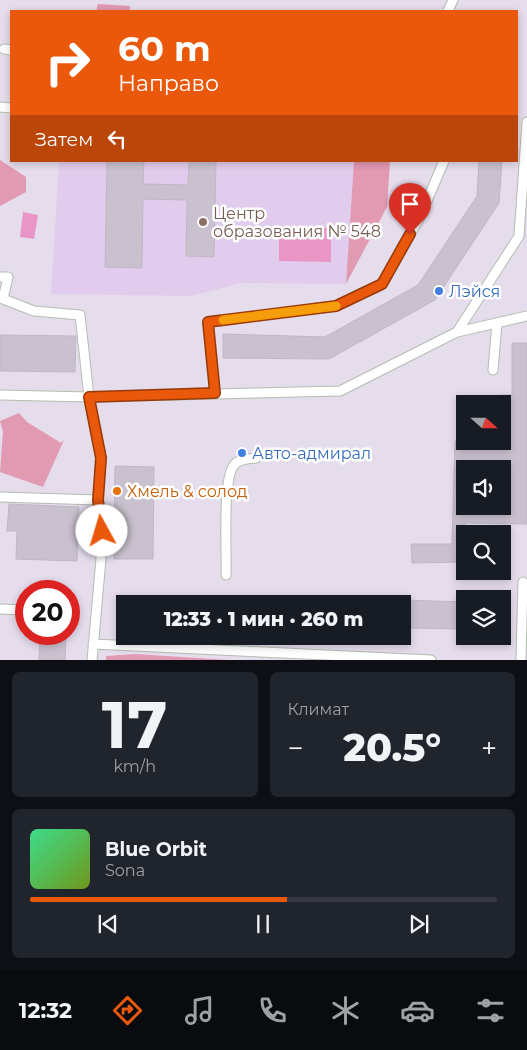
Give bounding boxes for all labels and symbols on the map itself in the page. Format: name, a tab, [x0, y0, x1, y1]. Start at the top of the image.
pin	[389, 183, 431, 234]
place label: Центр образования № 548	[213, 204, 381, 241]
marker: Центр образования № 548	[197, 216, 209, 228]
place label: Лэйся	[449, 282, 500, 301]
marker: Лэйся	[433, 285, 445, 297]
north arrow	[456, 395, 511, 450]
place label: Авто-адмирал	[252, 444, 371, 463]
marker: Авто-адмирал	[236, 447, 248, 459]
place label: Хмель & солод	[127, 482, 247, 501]
marker: Хмель & солод	[111, 485, 123, 497]
position arrow	[75, 504, 127, 556]
speed limit sign: 20	[15, 580, 80, 645]

